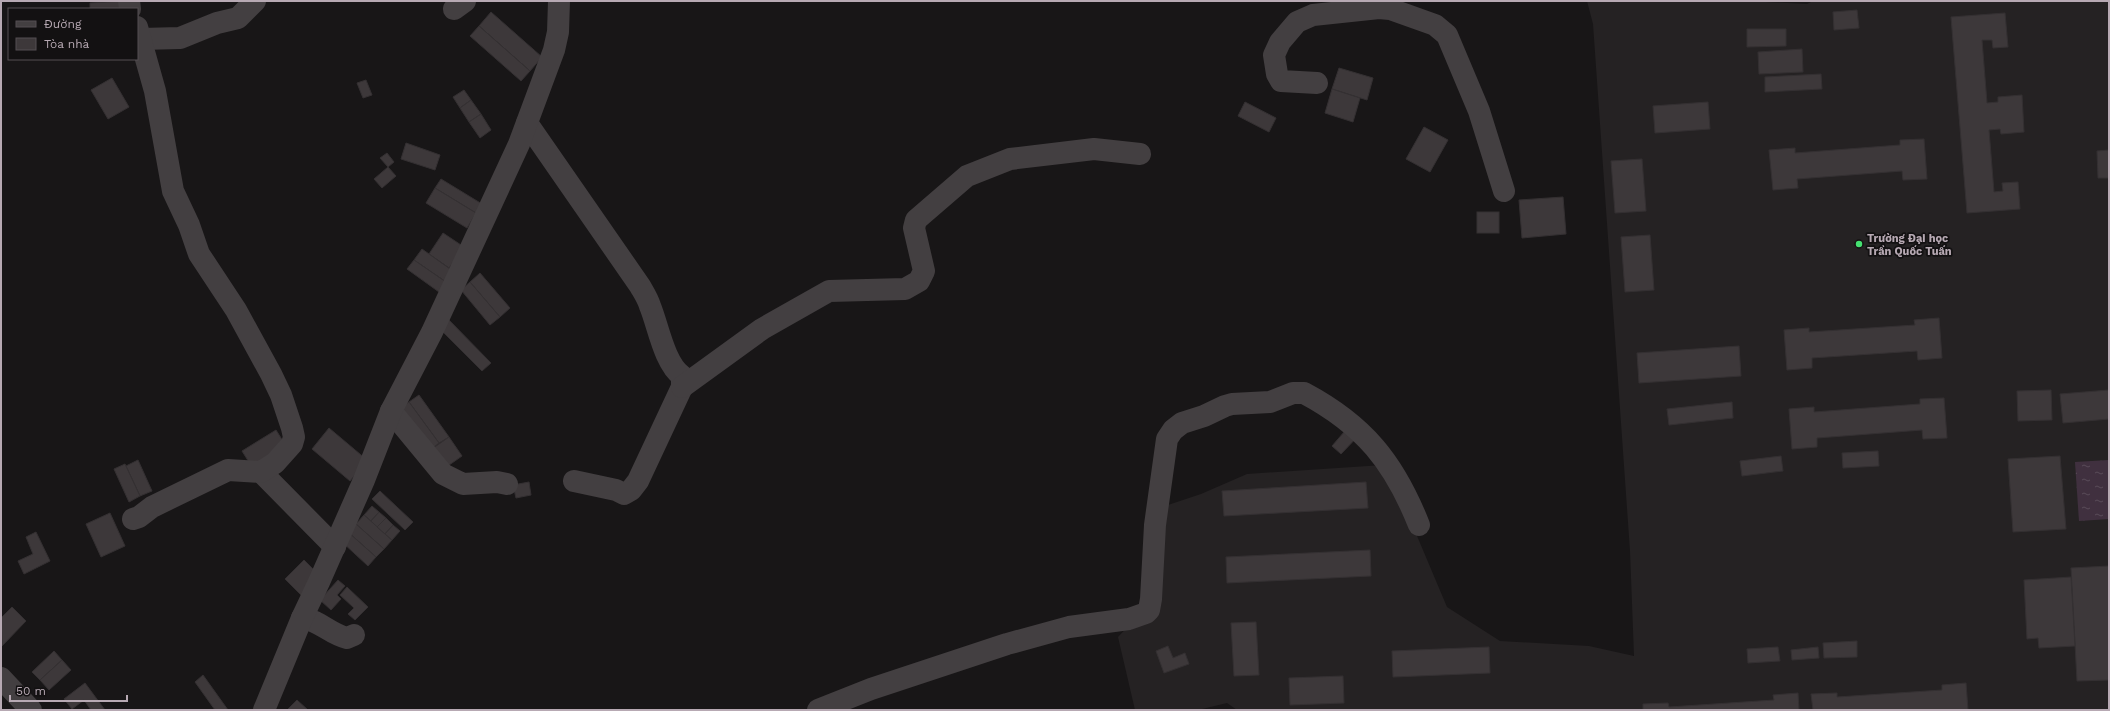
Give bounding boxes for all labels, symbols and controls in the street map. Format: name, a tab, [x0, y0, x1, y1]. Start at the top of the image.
legend	[8, 8, 138, 60]
text: Đường	[44, 17, 82, 31]
text: Tòa nhà	[44, 37, 90, 51]
place label: Trường Đại học Trần Quốc Tuấn	[1867, 232, 1952, 258]
marker: Trường Đại học Trần Quốc Tuấn	[1854, 239, 1864, 249]
scale bar	[10, 677, 127, 703]
text: 50 m	[16, 684, 46, 698]

